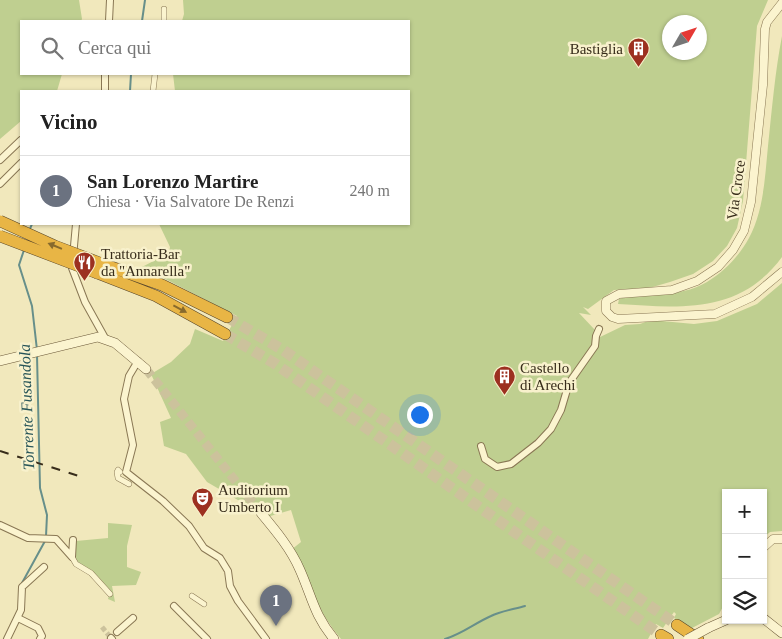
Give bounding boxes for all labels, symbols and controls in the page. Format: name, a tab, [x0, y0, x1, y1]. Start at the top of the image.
north arrow	[662, 15, 707, 60]
search box	[20, 20, 410, 75]
icon: search	[38, 34, 66, 62]
text: Cerca qui	[78, 37, 151, 58]
building icon: Bastiglia	[627, 37, 651, 68]
place label: Bastiglia	[570, 41, 623, 57]
text: Vicino	[40, 110, 98, 134]
street label: Via Croce	[724, 159, 748, 221]
text: San Lorenzo Martire	[87, 171, 258, 192]
text: 1	[52, 182, 60, 199]
text: 240 m	[350, 182, 390, 199]
text: Chiesa · Via Salvatore De Renzi	[87, 193, 294, 210]
one-way arrow	[47, 242, 62, 250]
place label: Trattoria-Bar da "Annarella"	[101, 246, 190, 279]
restaurant icon: Trattoria-Bar da "Annarella"	[73, 251, 97, 282]
one-way arrow	[174, 304, 187, 313]
water label: Torrente Fusandola	[16, 344, 37, 470]
place label: Castello di Arechi	[520, 360, 575, 393]
building icon: Castello di Arechi	[492, 365, 516, 396]
your location	[407, 402, 433, 428]
place label: Auditorium Umberto I	[218, 482, 288, 515]
theatre icon: Auditorium Umberto I	[190, 487, 214, 518]
map controls	[722, 489, 767, 624]
button: +	[722, 489, 767, 534]
button: −	[722, 534, 767, 579]
button: layers	[722, 579, 767, 624]
pin: 1	[260, 585, 292, 626]

